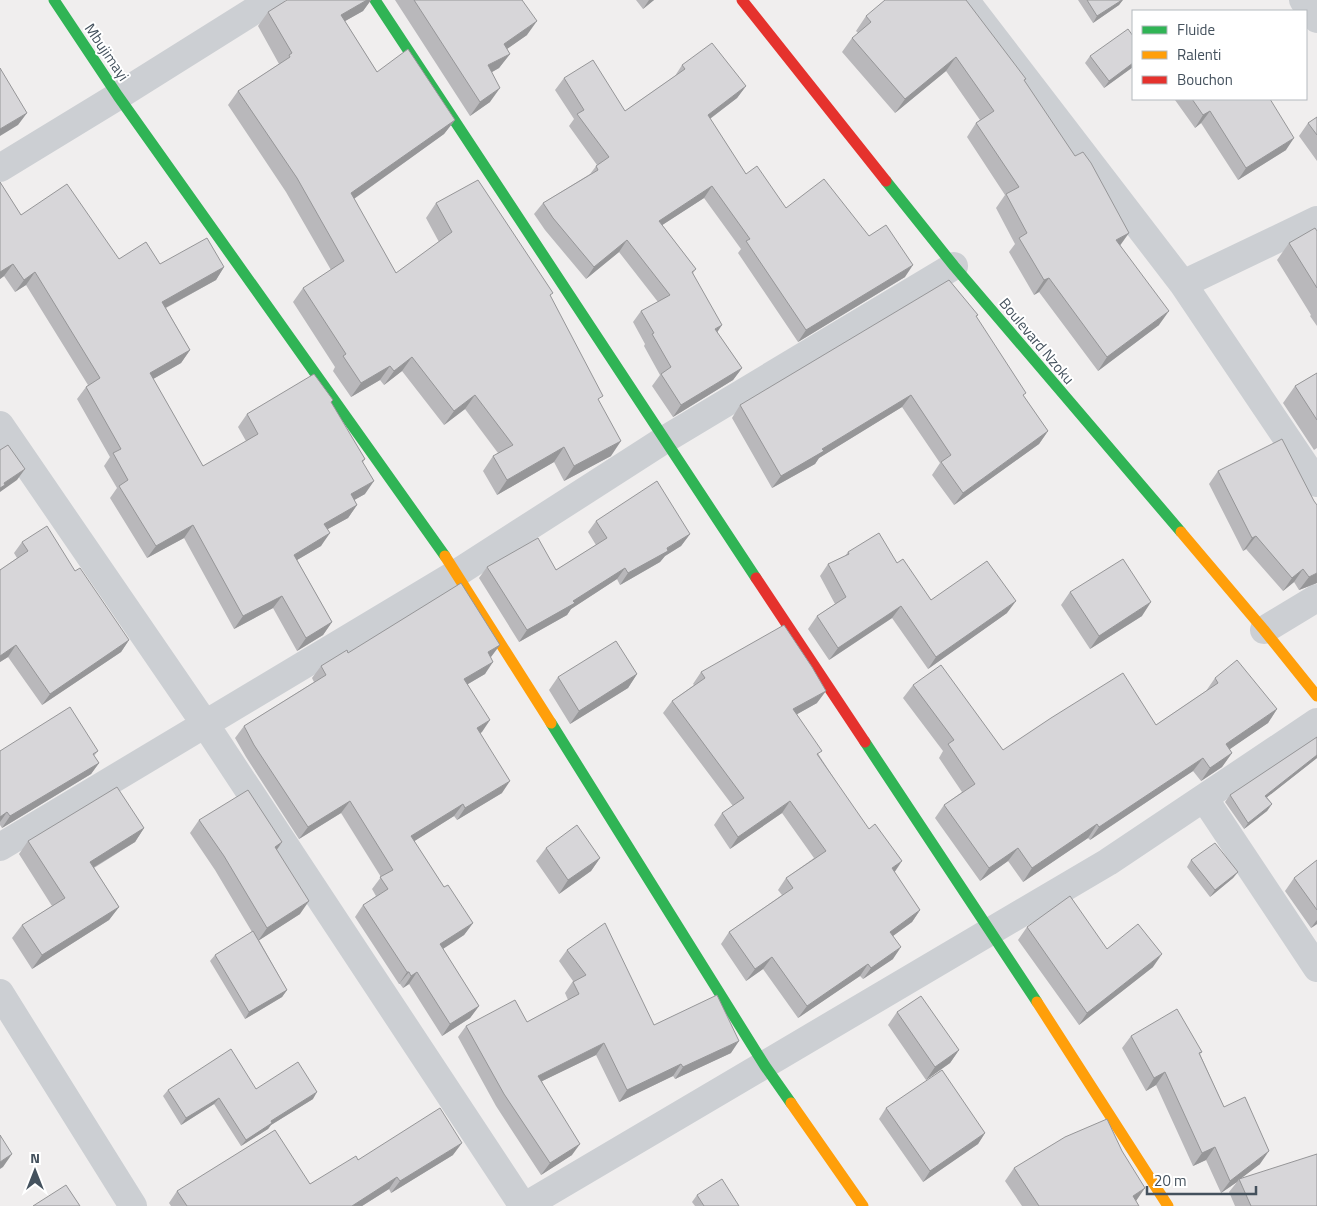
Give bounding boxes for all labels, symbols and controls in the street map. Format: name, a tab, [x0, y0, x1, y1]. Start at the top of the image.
legend	[1132, 10, 1307, 100]
street label: Mbujimayi	[79, 18, 135, 86]
text: Fluide	[1177, 18, 1215, 41]
text: Ralenti	[1177, 43, 1221, 66]
text: Bouchon	[1177, 68, 1233, 91]
street label: Boulevard Nzoku	[994, 293, 1080, 389]
north arrow	[10, 1146, 60, 1196]
text: N	[30, 1147, 40, 1168]
scale bar	[1147, 1164, 1256, 1196]
text: 20 m	[1154, 1169, 1187, 1192]

